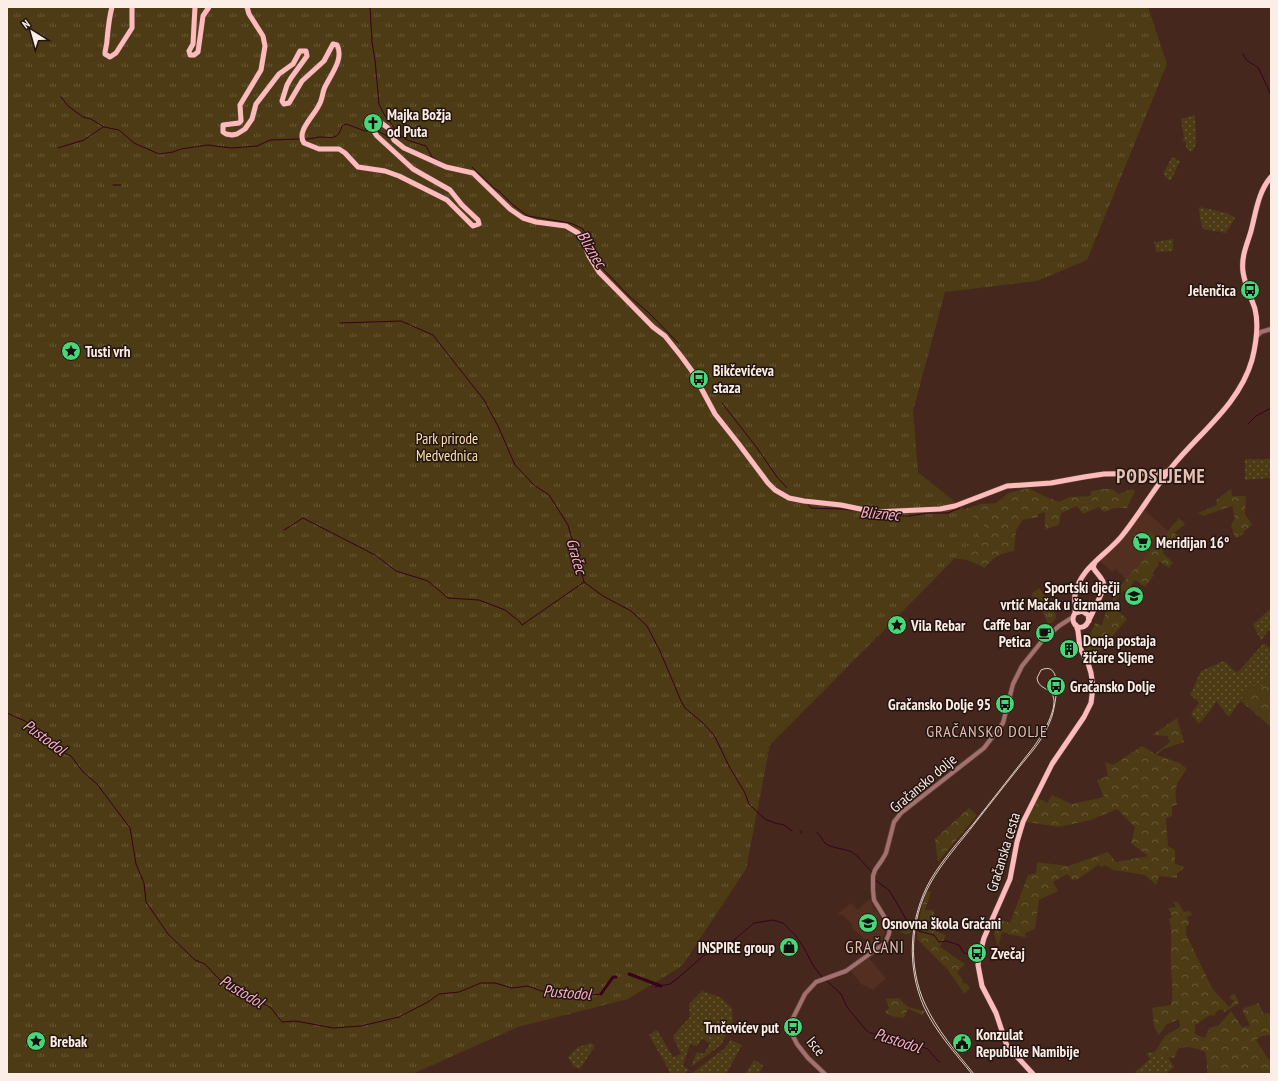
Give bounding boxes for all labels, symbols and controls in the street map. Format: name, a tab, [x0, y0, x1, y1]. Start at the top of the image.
north arrow	[12, 12, 52, 52]
text: N	[19, 17, 33, 31]
place label: Majka Božja od Puta	[387, 105, 451, 141]
church icon: Majka Božja od Puta	[362, 112, 384, 134]
water label: Bliznec	[573, 227, 612, 273]
bus stop icon: Jelenčica	[1239, 279, 1261, 301]
place label: Jelenčica	[1187, 281, 1236, 300]
place icon: Tusti vrh	[60, 340, 82, 362]
place label: Tusti vrh	[85, 342, 131, 361]
place label: Bikčevićeva staza	[713, 361, 774, 397]
bus stop icon: Bikčevićeva staza	[688, 368, 710, 390]
park label: Park prirode Medvednica	[416, 429, 478, 465]
district label: PODSLJEME	[1116, 464, 1206, 488]
water label: Bliznec	[859, 501, 903, 525]
supermarket icon: Meridijan 16°	[1131, 531, 1153, 553]
place label: Meridijan 16°	[1156, 533, 1229, 552]
water label: Gračec	[562, 536, 592, 578]
place label: Sportski dječji vrtić Mačak u čizmama	[1000, 578, 1120, 614]
school or university icon: Sportski dječji vrtić Mačak u čizmama	[1123, 585, 1145, 607]
place icon: Vila Rebar	[886, 614, 908, 636]
place label: Caffe bar Petica	[983, 615, 1032, 651]
place label: Vila Rebar	[910, 616, 966, 635]
cafe icon: Caffe bar Petica	[1034, 622, 1056, 644]
place label: Donja postaja žičare Sljeme	[1083, 631, 1156, 667]
building icon: Donja postaja žičare Sljeme	[1058, 638, 1080, 660]
bus stop icon: Gračansko Dolje	[1045, 675, 1067, 697]
place label: Gračansko Dolje	[1070, 677, 1155, 696]
bus stop icon: Gračansko Dolje 95	[994, 693, 1016, 715]
place label: Gračansko Dolje 95	[888, 695, 991, 714]
water label: Pustodol	[20, 715, 71, 760]
district label: GRAČANSKO DOLJE	[926, 721, 1048, 741]
street label: Gračansko dolje	[886, 749, 960, 817]
street label: Gračanska cesta	[982, 810, 1024, 894]
school or university icon: Osnovna škola Gračani	[857, 912, 879, 934]
place label: Osnovna škola Gračani	[882, 914, 1001, 933]
shop icon: INSPIRE group	[778, 936, 800, 958]
district label: GRAČANI	[845, 936, 905, 958]
place label: INSPIRE group	[698, 938, 775, 957]
bus stop icon: Zvečaj	[966, 942, 988, 964]
place label: Zvečaj	[991, 944, 1025, 963]
water label: Pustodol	[216, 970, 269, 1013]
water label: Pustodol	[542, 980, 593, 1004]
bus stop icon: Trnčevićev put	[782, 1016, 804, 1038]
place label: Trnčevićev put	[704, 1018, 780, 1037]
water label: Pustodol	[872, 1023, 925, 1057]
place label: Konzulat Republike Namibije	[976, 1025, 1079, 1061]
place icon: Brebak	[25, 1030, 47, 1052]
place label: Brebak	[50, 1032, 88, 1051]
street label: Isce	[802, 1032, 830, 1060]
public building icon: Konzulat Republike Namibije	[951, 1032, 973, 1054]

